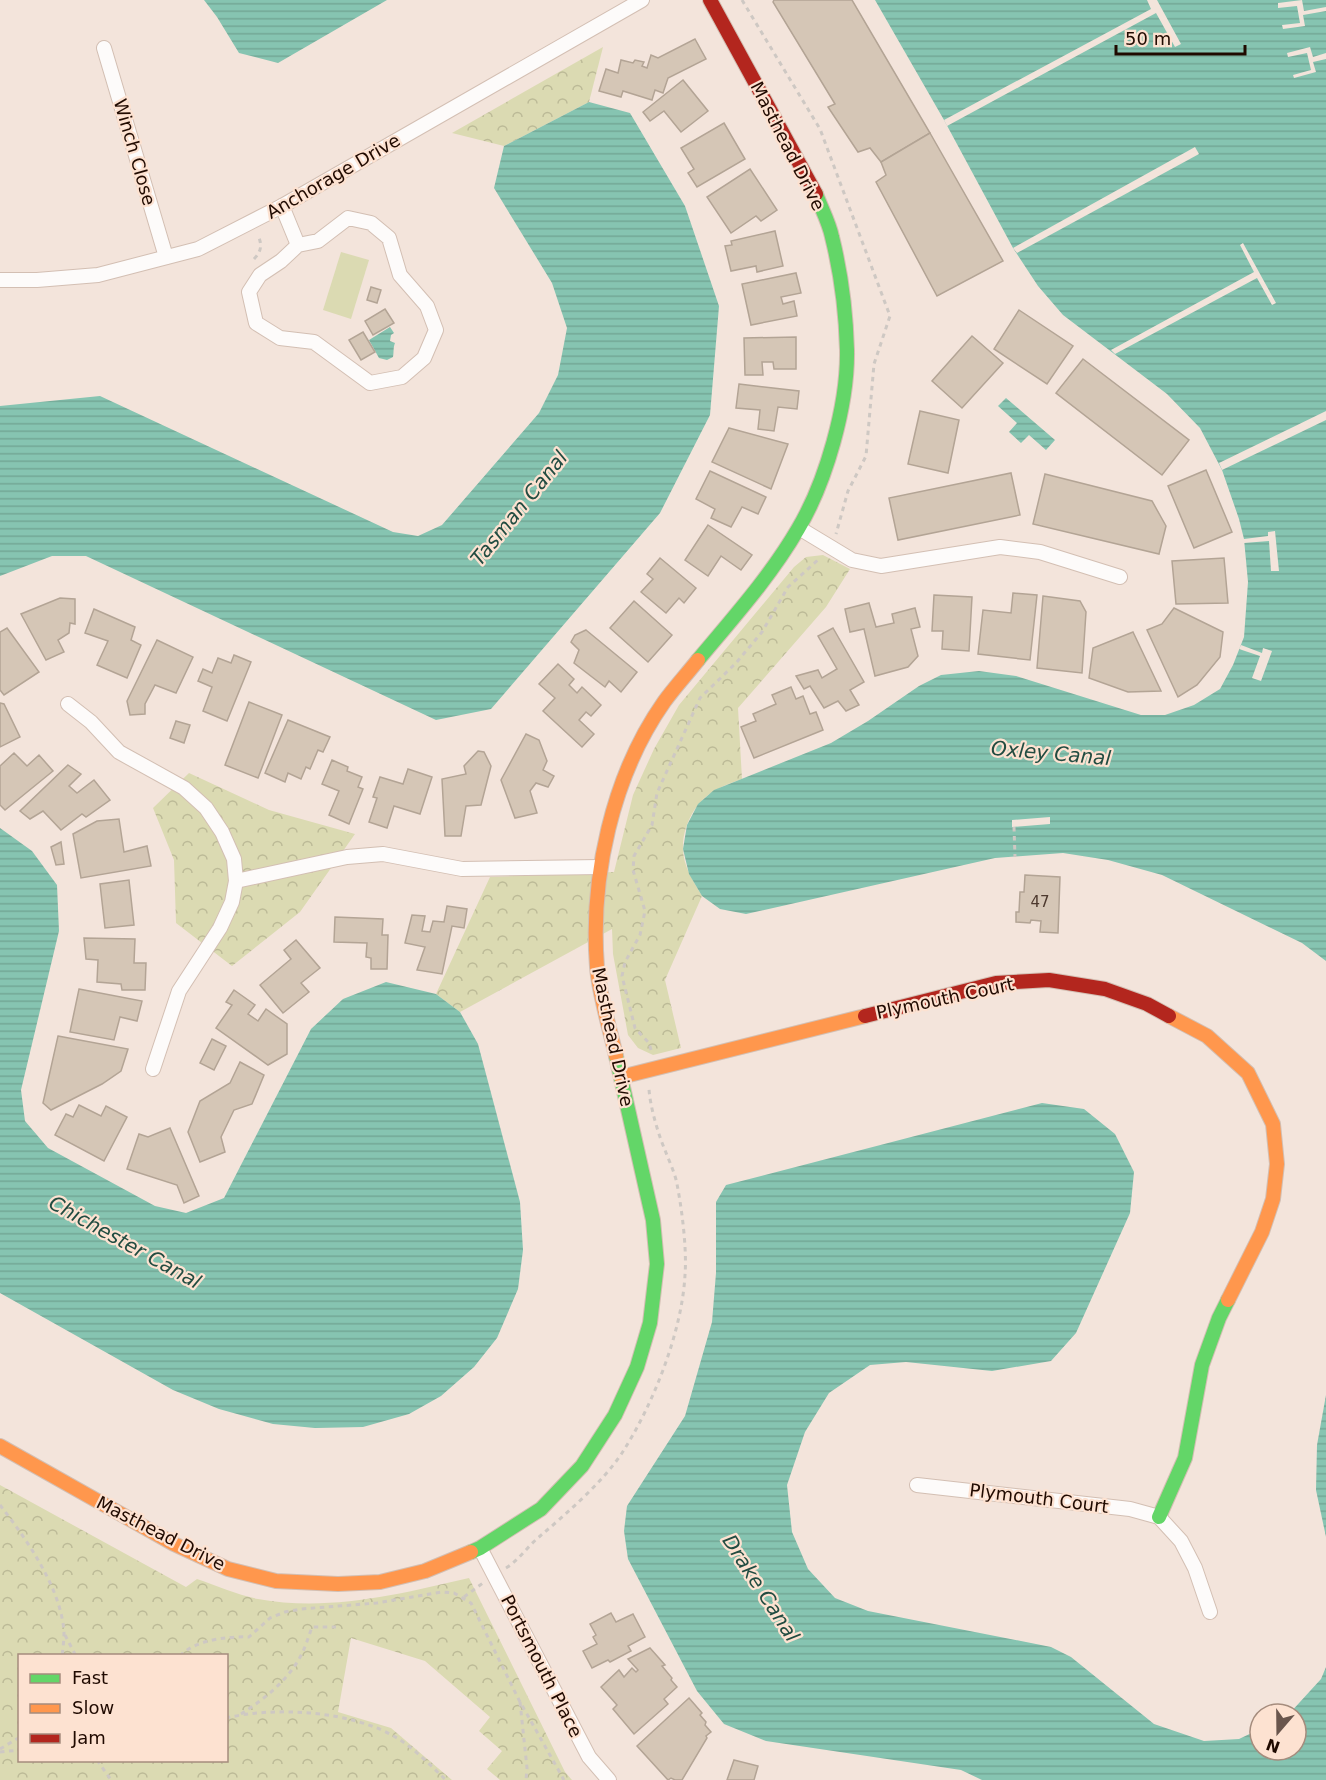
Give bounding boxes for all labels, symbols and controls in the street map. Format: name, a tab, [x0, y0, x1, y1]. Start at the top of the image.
scale bar	[1116, 18, 1245, 56]
text: 50 m	[1125, 28, 1171, 49]
street label: Masthead Drive	[746, 78, 830, 214]
street label: Winch Close	[110, 96, 160, 208]
street label: Anchorage Drive	[263, 129, 403, 223]
water label: Tasman Canal	[466, 446, 573, 570]
water label: Oxley Canal	[990, 736, 1112, 770]
house number: 47	[1030, 893, 1050, 911]
street label: Masthead Drive	[588, 966, 638, 1108]
street label: Plymouth Court	[874, 973, 1016, 1023]
water label: Chichester Canal	[45, 1190, 206, 1294]
street label: Plymouth Court	[968, 1479, 1110, 1517]
street label: Masthead Drive	[93, 1491, 229, 1575]
water label: Drake Canal	[717, 1530, 805, 1646]
street label: Portsmouth Place	[497, 1591, 587, 1741]
legend	[18, 1654, 228, 1762]
text: Fast	[72, 1667, 108, 1688]
text: Slow	[72, 1697, 114, 1718]
north arrow	[1248, 1702, 1308, 1762]
text: Jam	[71, 1727, 106, 1748]
text: N	[1263, 1734, 1283, 1757]

